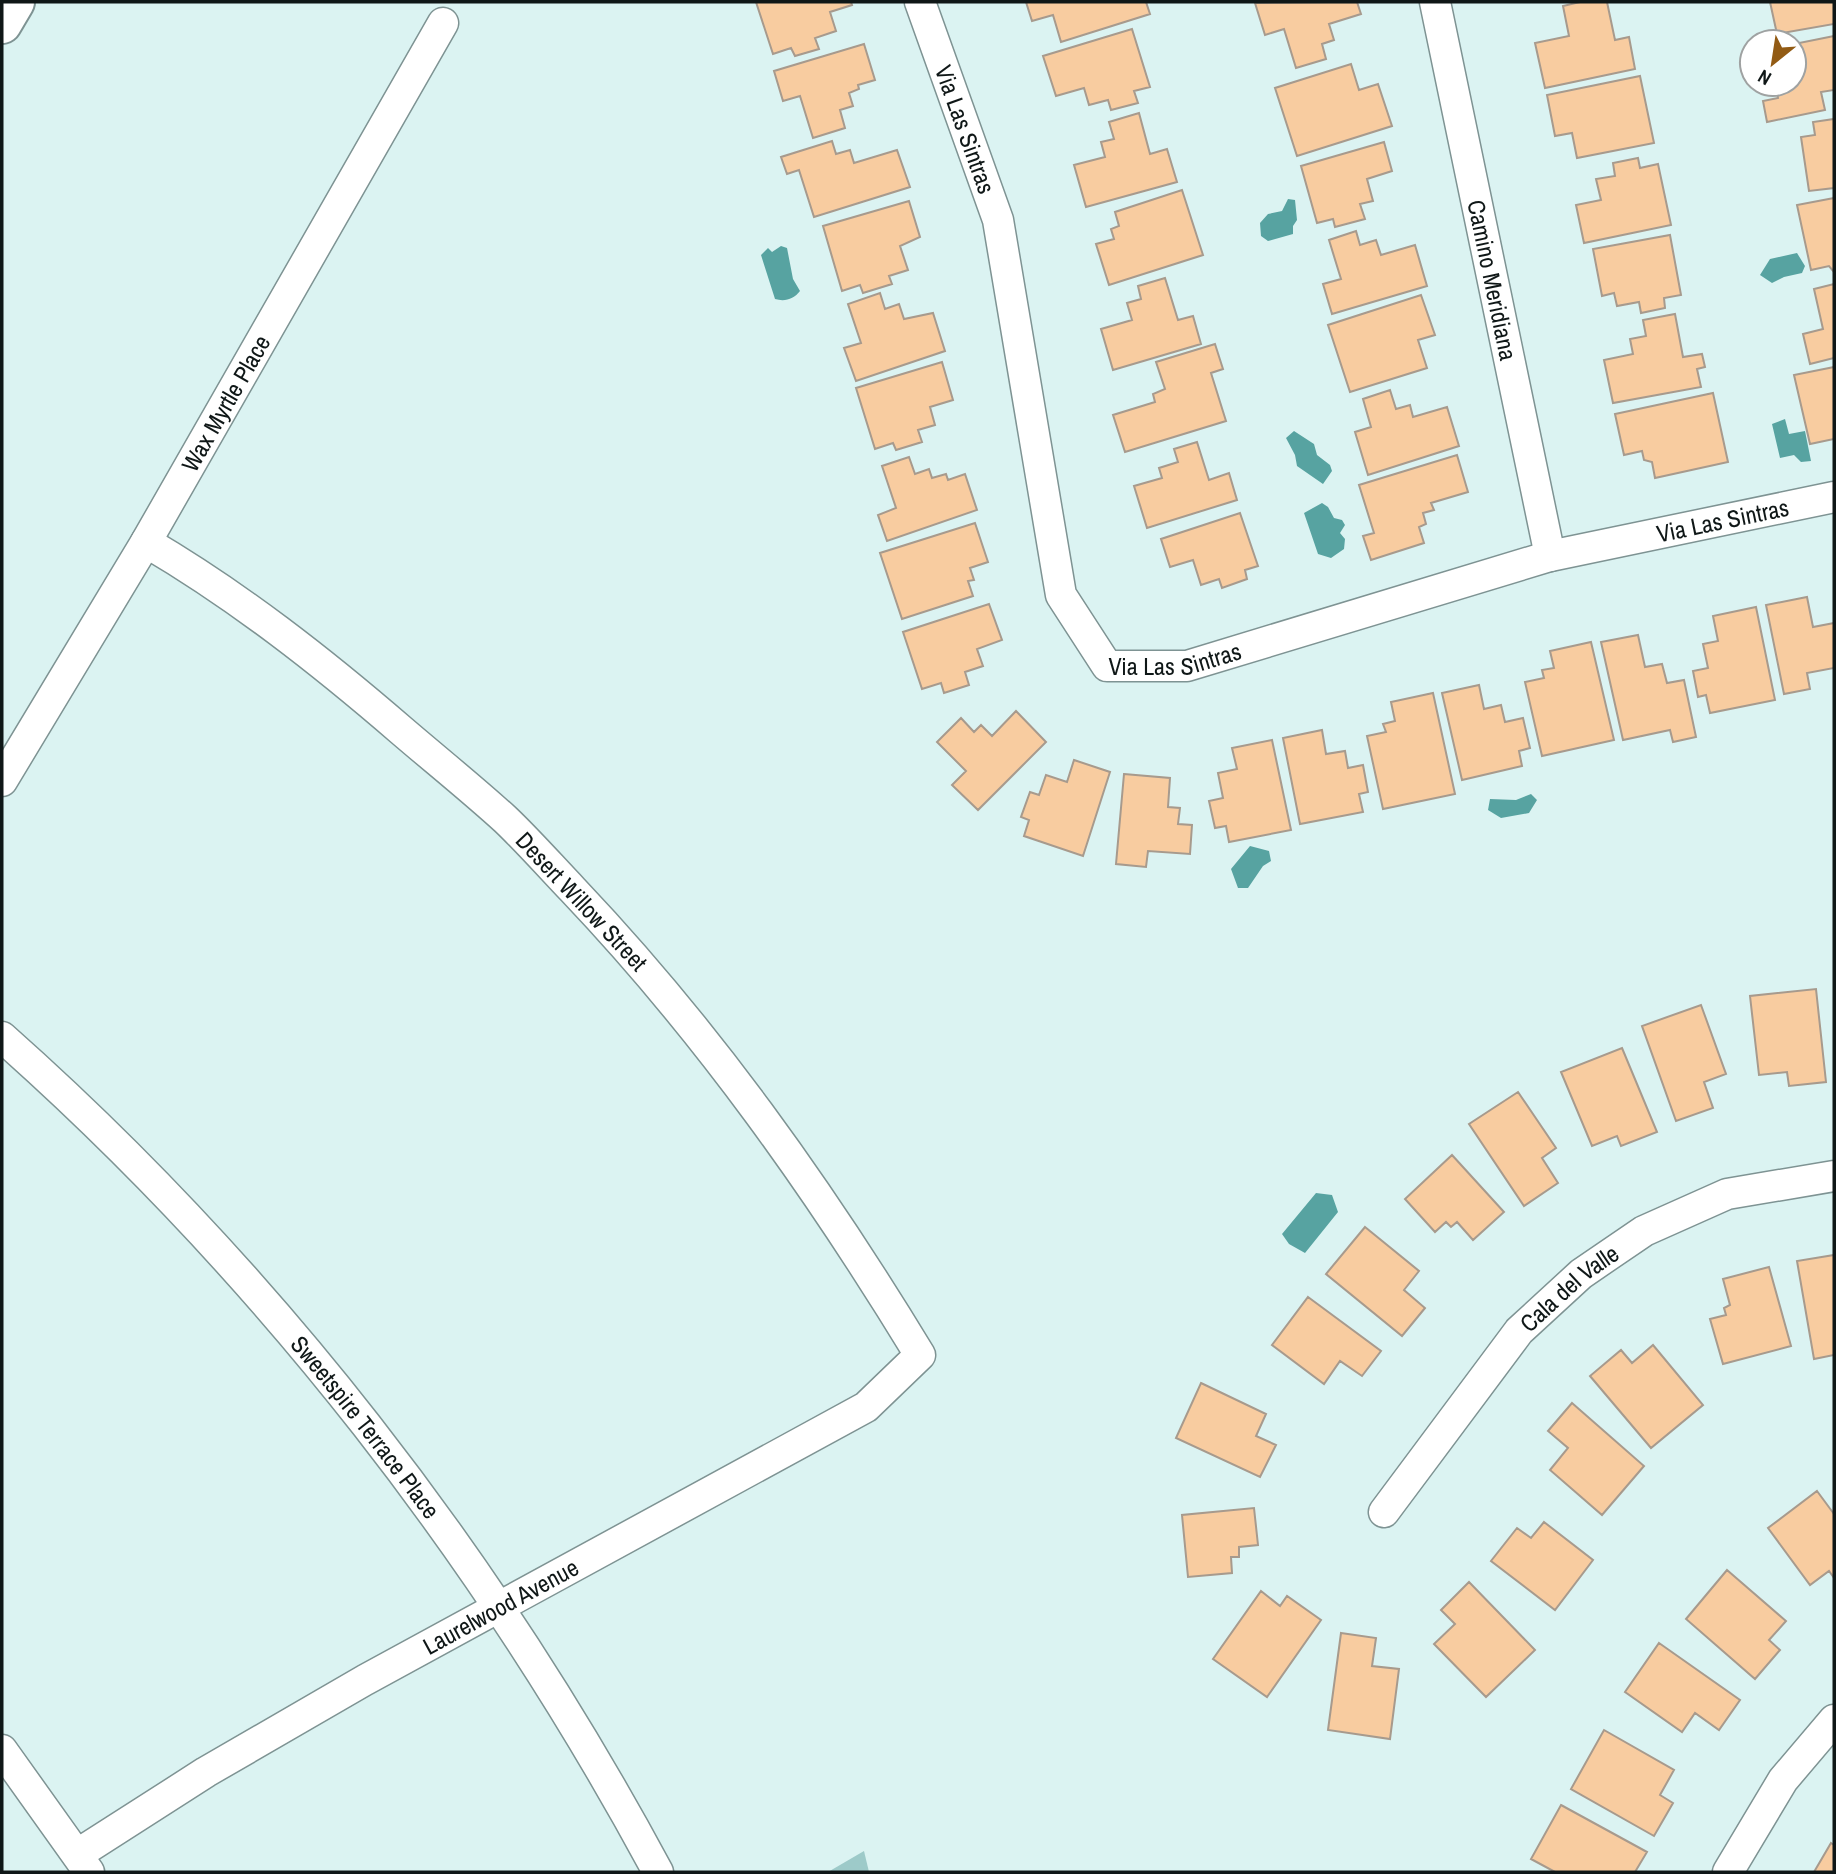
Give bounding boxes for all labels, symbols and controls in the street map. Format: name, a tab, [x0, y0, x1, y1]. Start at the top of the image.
north arrow	[1738, 28, 1808, 98]
street label: Via Las Sintras	[928, 60, 1003, 198]
text: N	[1753, 64, 1776, 92]
street label: Camino Meridiana	[1460, 197, 1525, 363]
street label: Wax Myrtle Place	[174, 329, 277, 477]
street label: Via Las Sintras	[1654, 491, 1792, 549]
street label: Via Las Sintras	[1108, 635, 1245, 682]
street label: Desert Willow Street	[509, 825, 655, 978]
street label: Cala del Valle	[1513, 1237, 1625, 1339]
street label: Sweetspire Terrace Place	[284, 1329, 447, 1525]
street label: Laurelwood Avenue	[417, 1551, 584, 1662]

